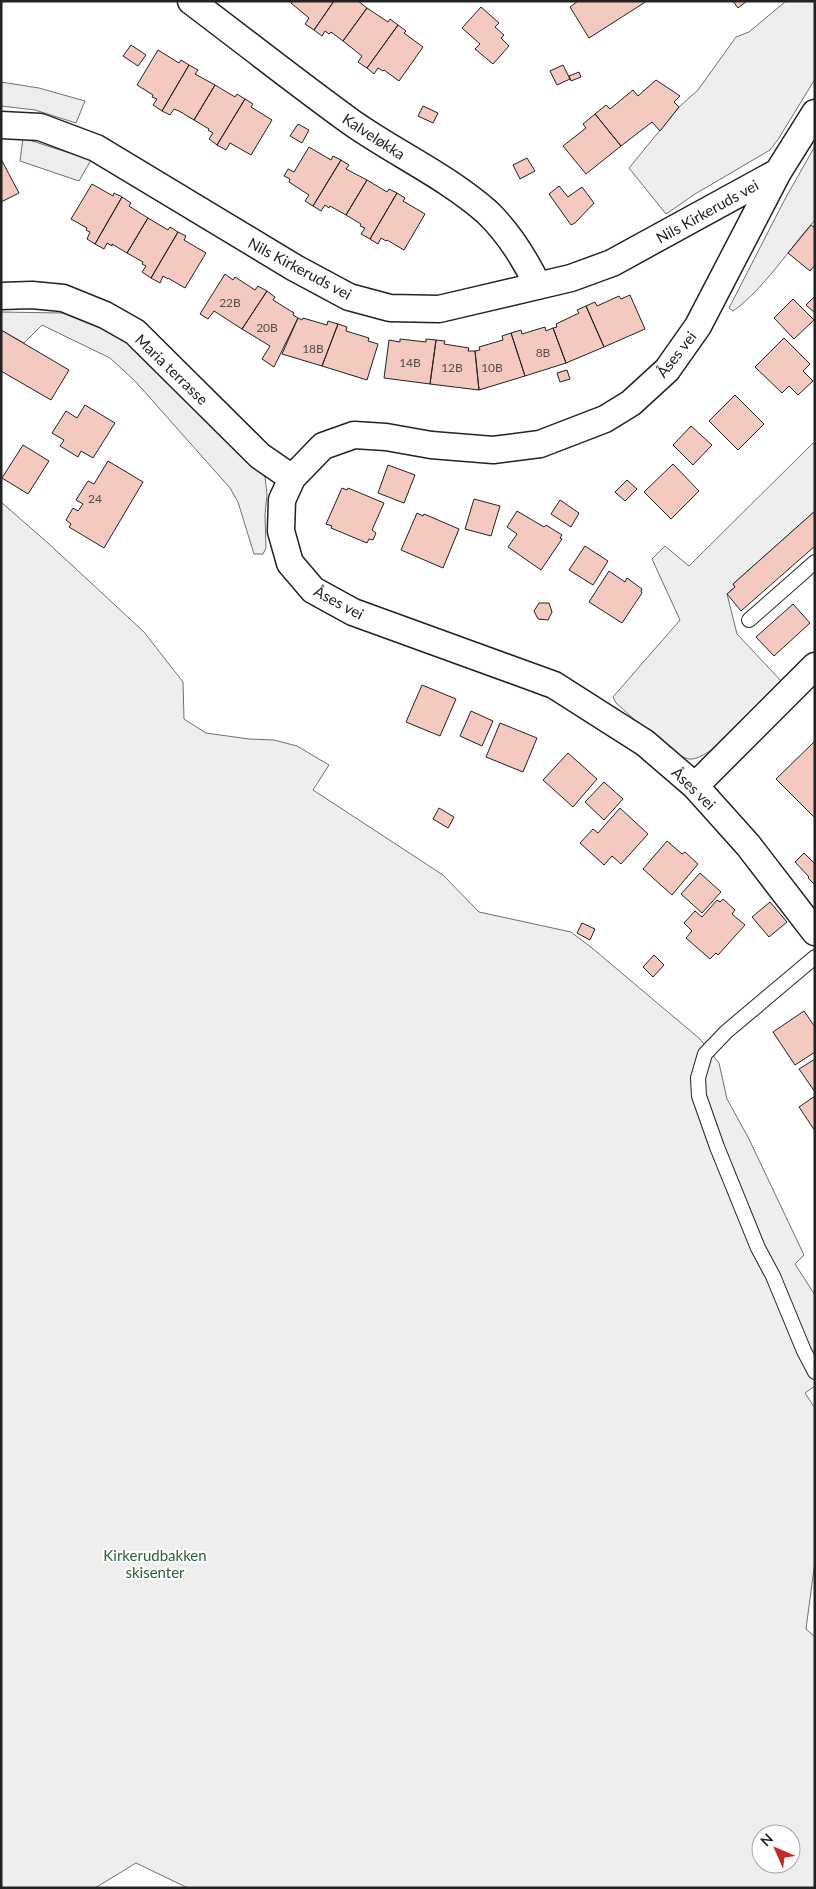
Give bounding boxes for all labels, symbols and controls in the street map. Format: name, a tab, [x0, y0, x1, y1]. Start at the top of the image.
street label: Kalveløkka	[339, 109, 409, 163]
street label: Nils Kirkeruds vei	[653, 175, 761, 247]
street label: Nils Kirkeruds vei	[245, 233, 355, 303]
house number: 22B	[219, 295, 241, 310]
house number: 20B	[256, 320, 278, 335]
street label: Åses vei	[652, 327, 700, 381]
street label: Maria terrasse	[132, 330, 212, 408]
house number: 18B	[302, 341, 324, 356]
house number: 8B	[536, 345, 551, 360]
house number: 14B	[399, 355, 421, 370]
house number: 12B	[441, 360, 463, 375]
house number: 10B	[481, 360, 503, 375]
house number: 24	[88, 491, 102, 506]
street label: Åses vei	[311, 581, 367, 623]
street label: Åses vei	[668, 763, 720, 813]
park label: Kirkerudbakken skisenter	[103, 1546, 207, 1581]
north arrow	[751, 1824, 801, 1874]
text: N	[757, 1830, 776, 1849]

